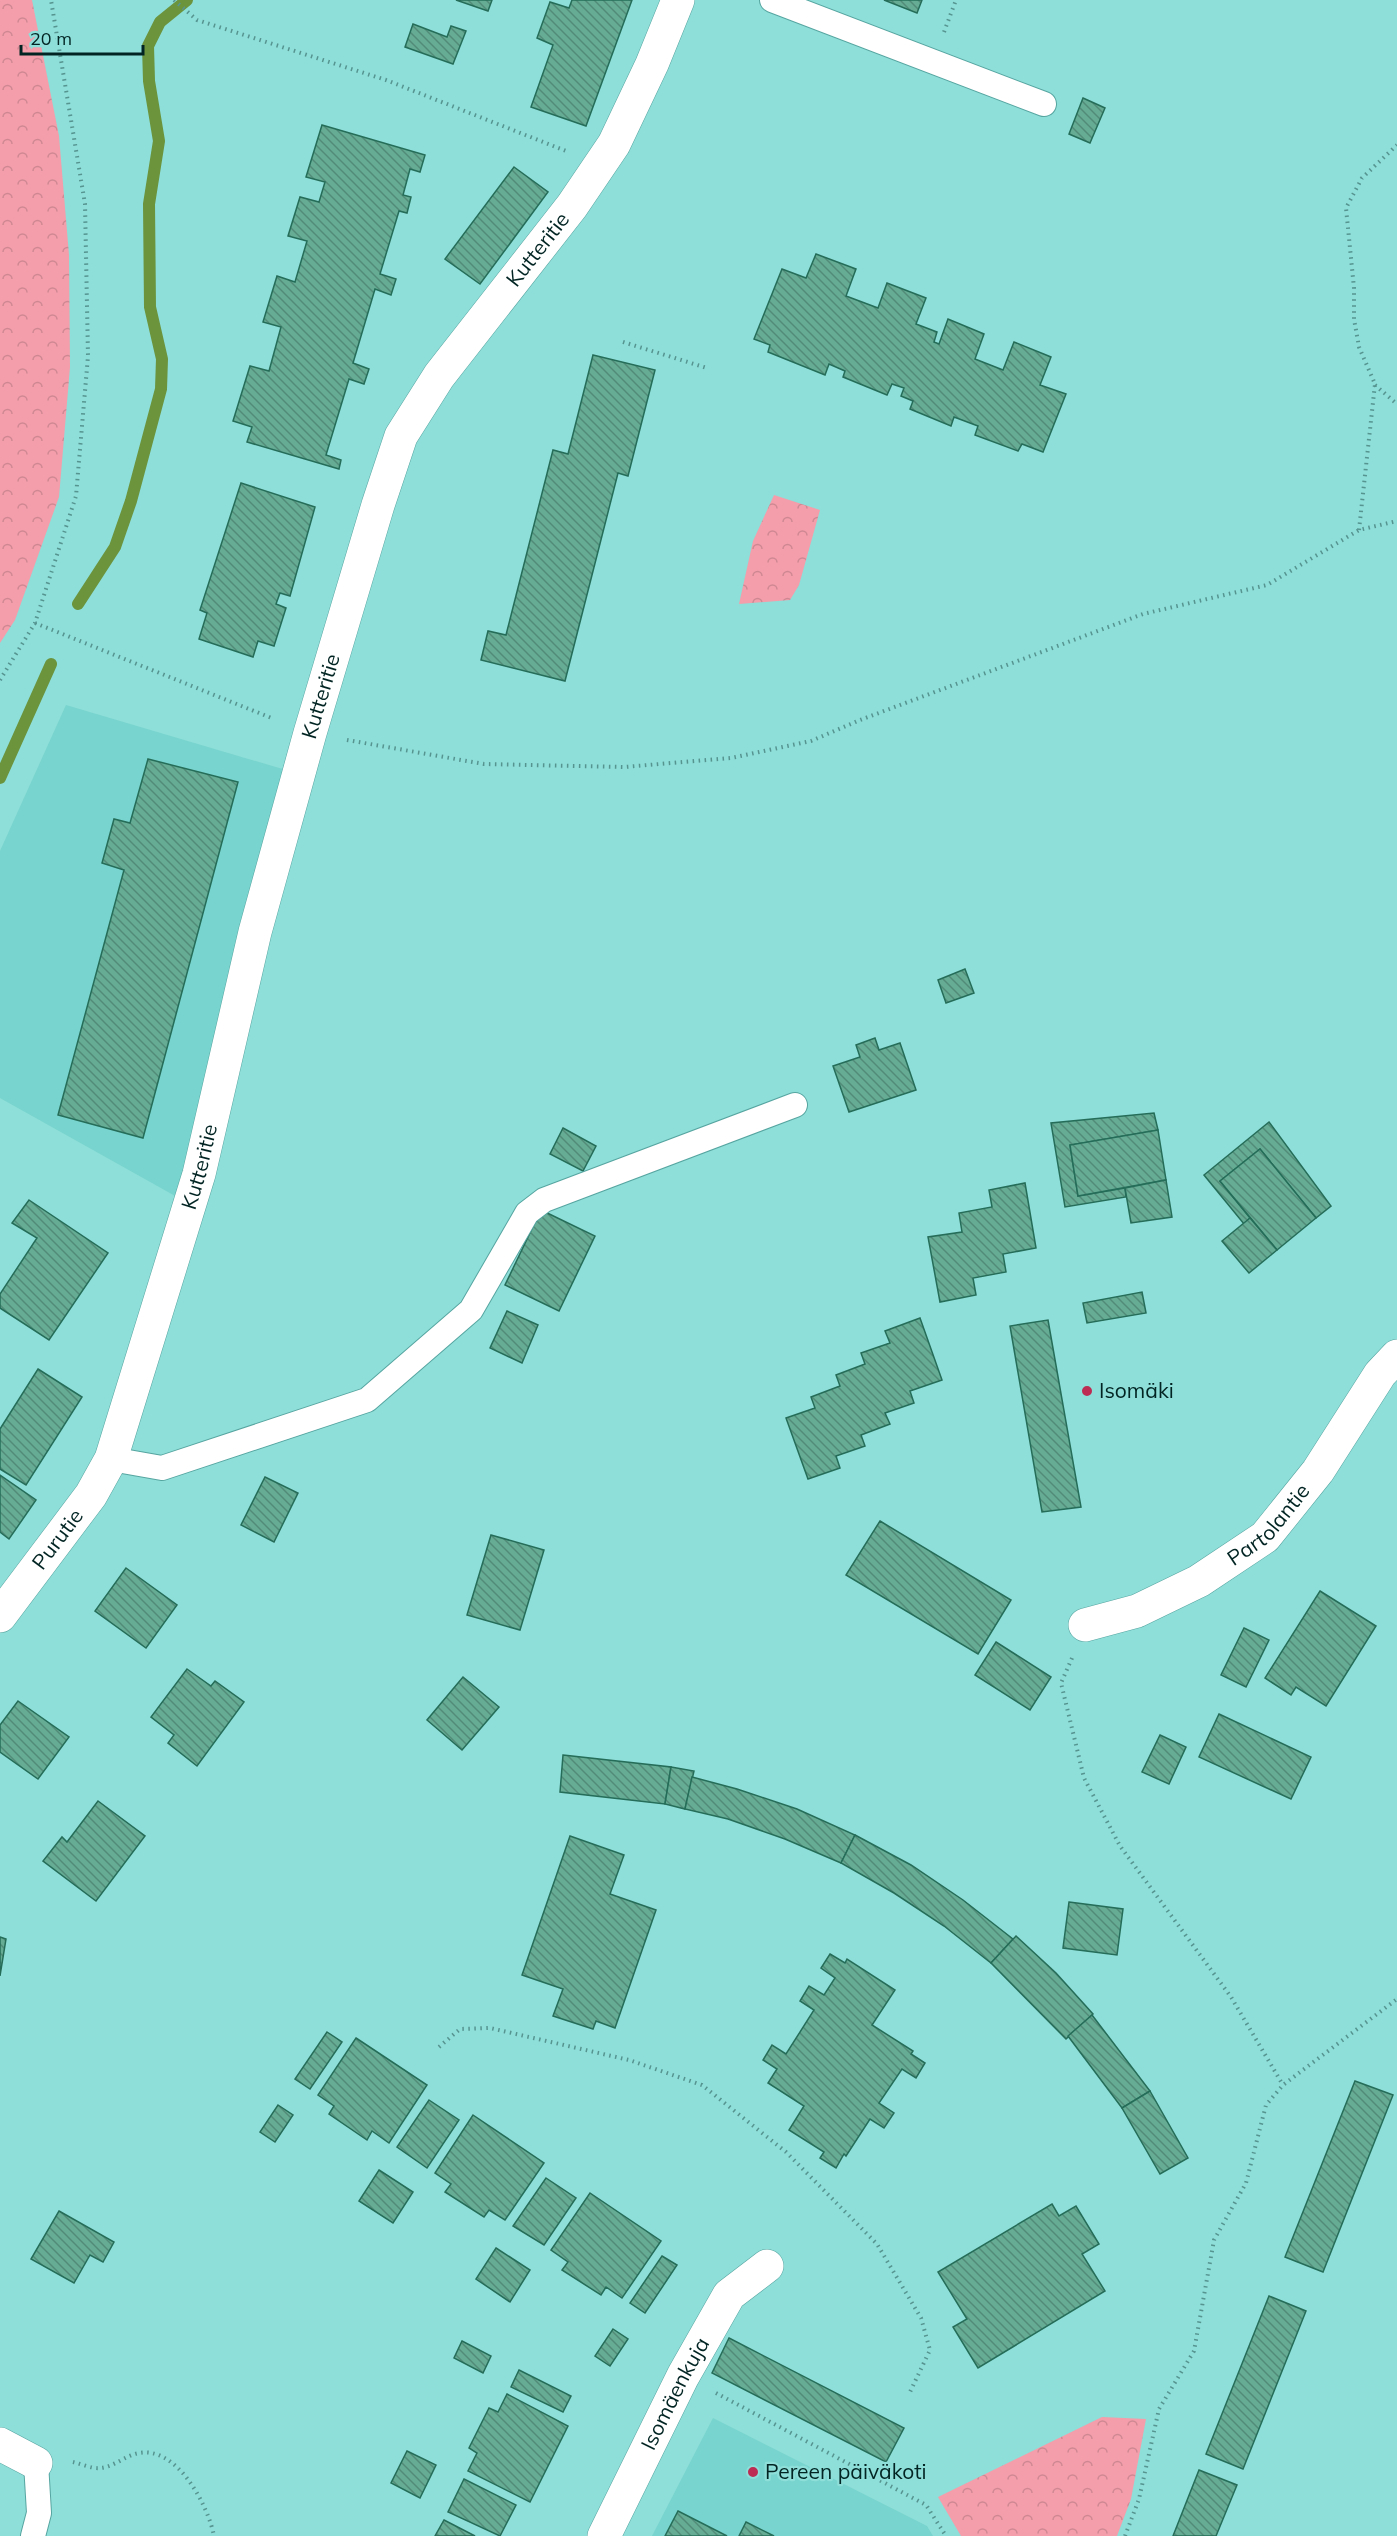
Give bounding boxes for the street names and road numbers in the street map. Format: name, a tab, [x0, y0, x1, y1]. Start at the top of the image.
street label: Kutteritie	[500, 206, 574, 291]
street label: Kutteritie	[295, 650, 345, 742]
street label: Kutteritie	[175, 1121, 222, 1212]
street label: Partolantie	[1222, 1478, 1315, 1571]
street label: Purutie	[26, 1503, 88, 1574]
street label: Isomäenkuja	[635, 2332, 714, 2454]

